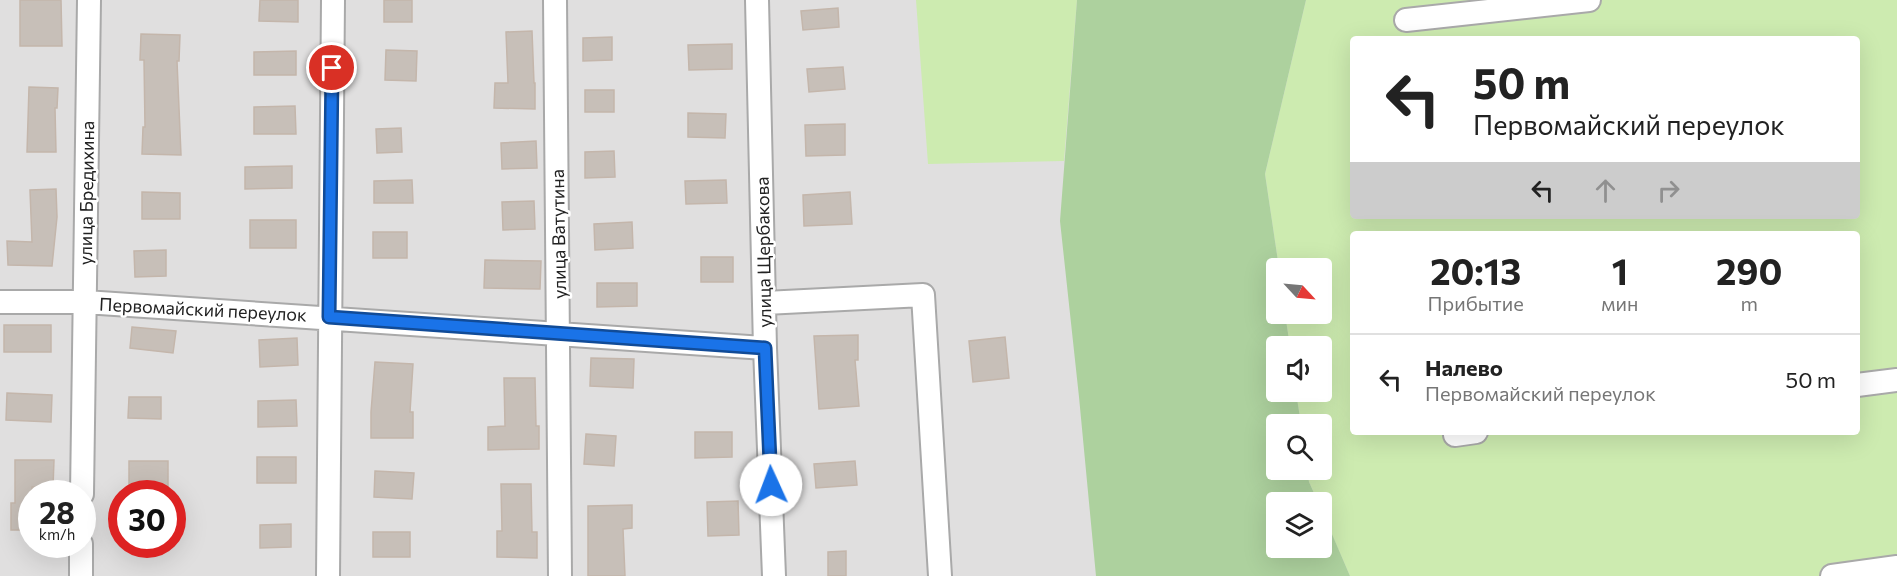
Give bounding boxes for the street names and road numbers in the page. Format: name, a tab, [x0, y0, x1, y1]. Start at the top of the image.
street label: улица Бредихина	[74, 121, 98, 265]
street label: улица Ватутина	[546, 169, 570, 299]
street label: улица Щербакова	[751, 176, 775, 328]
street label: Первомайский переулок	[99, 293, 308, 325]

